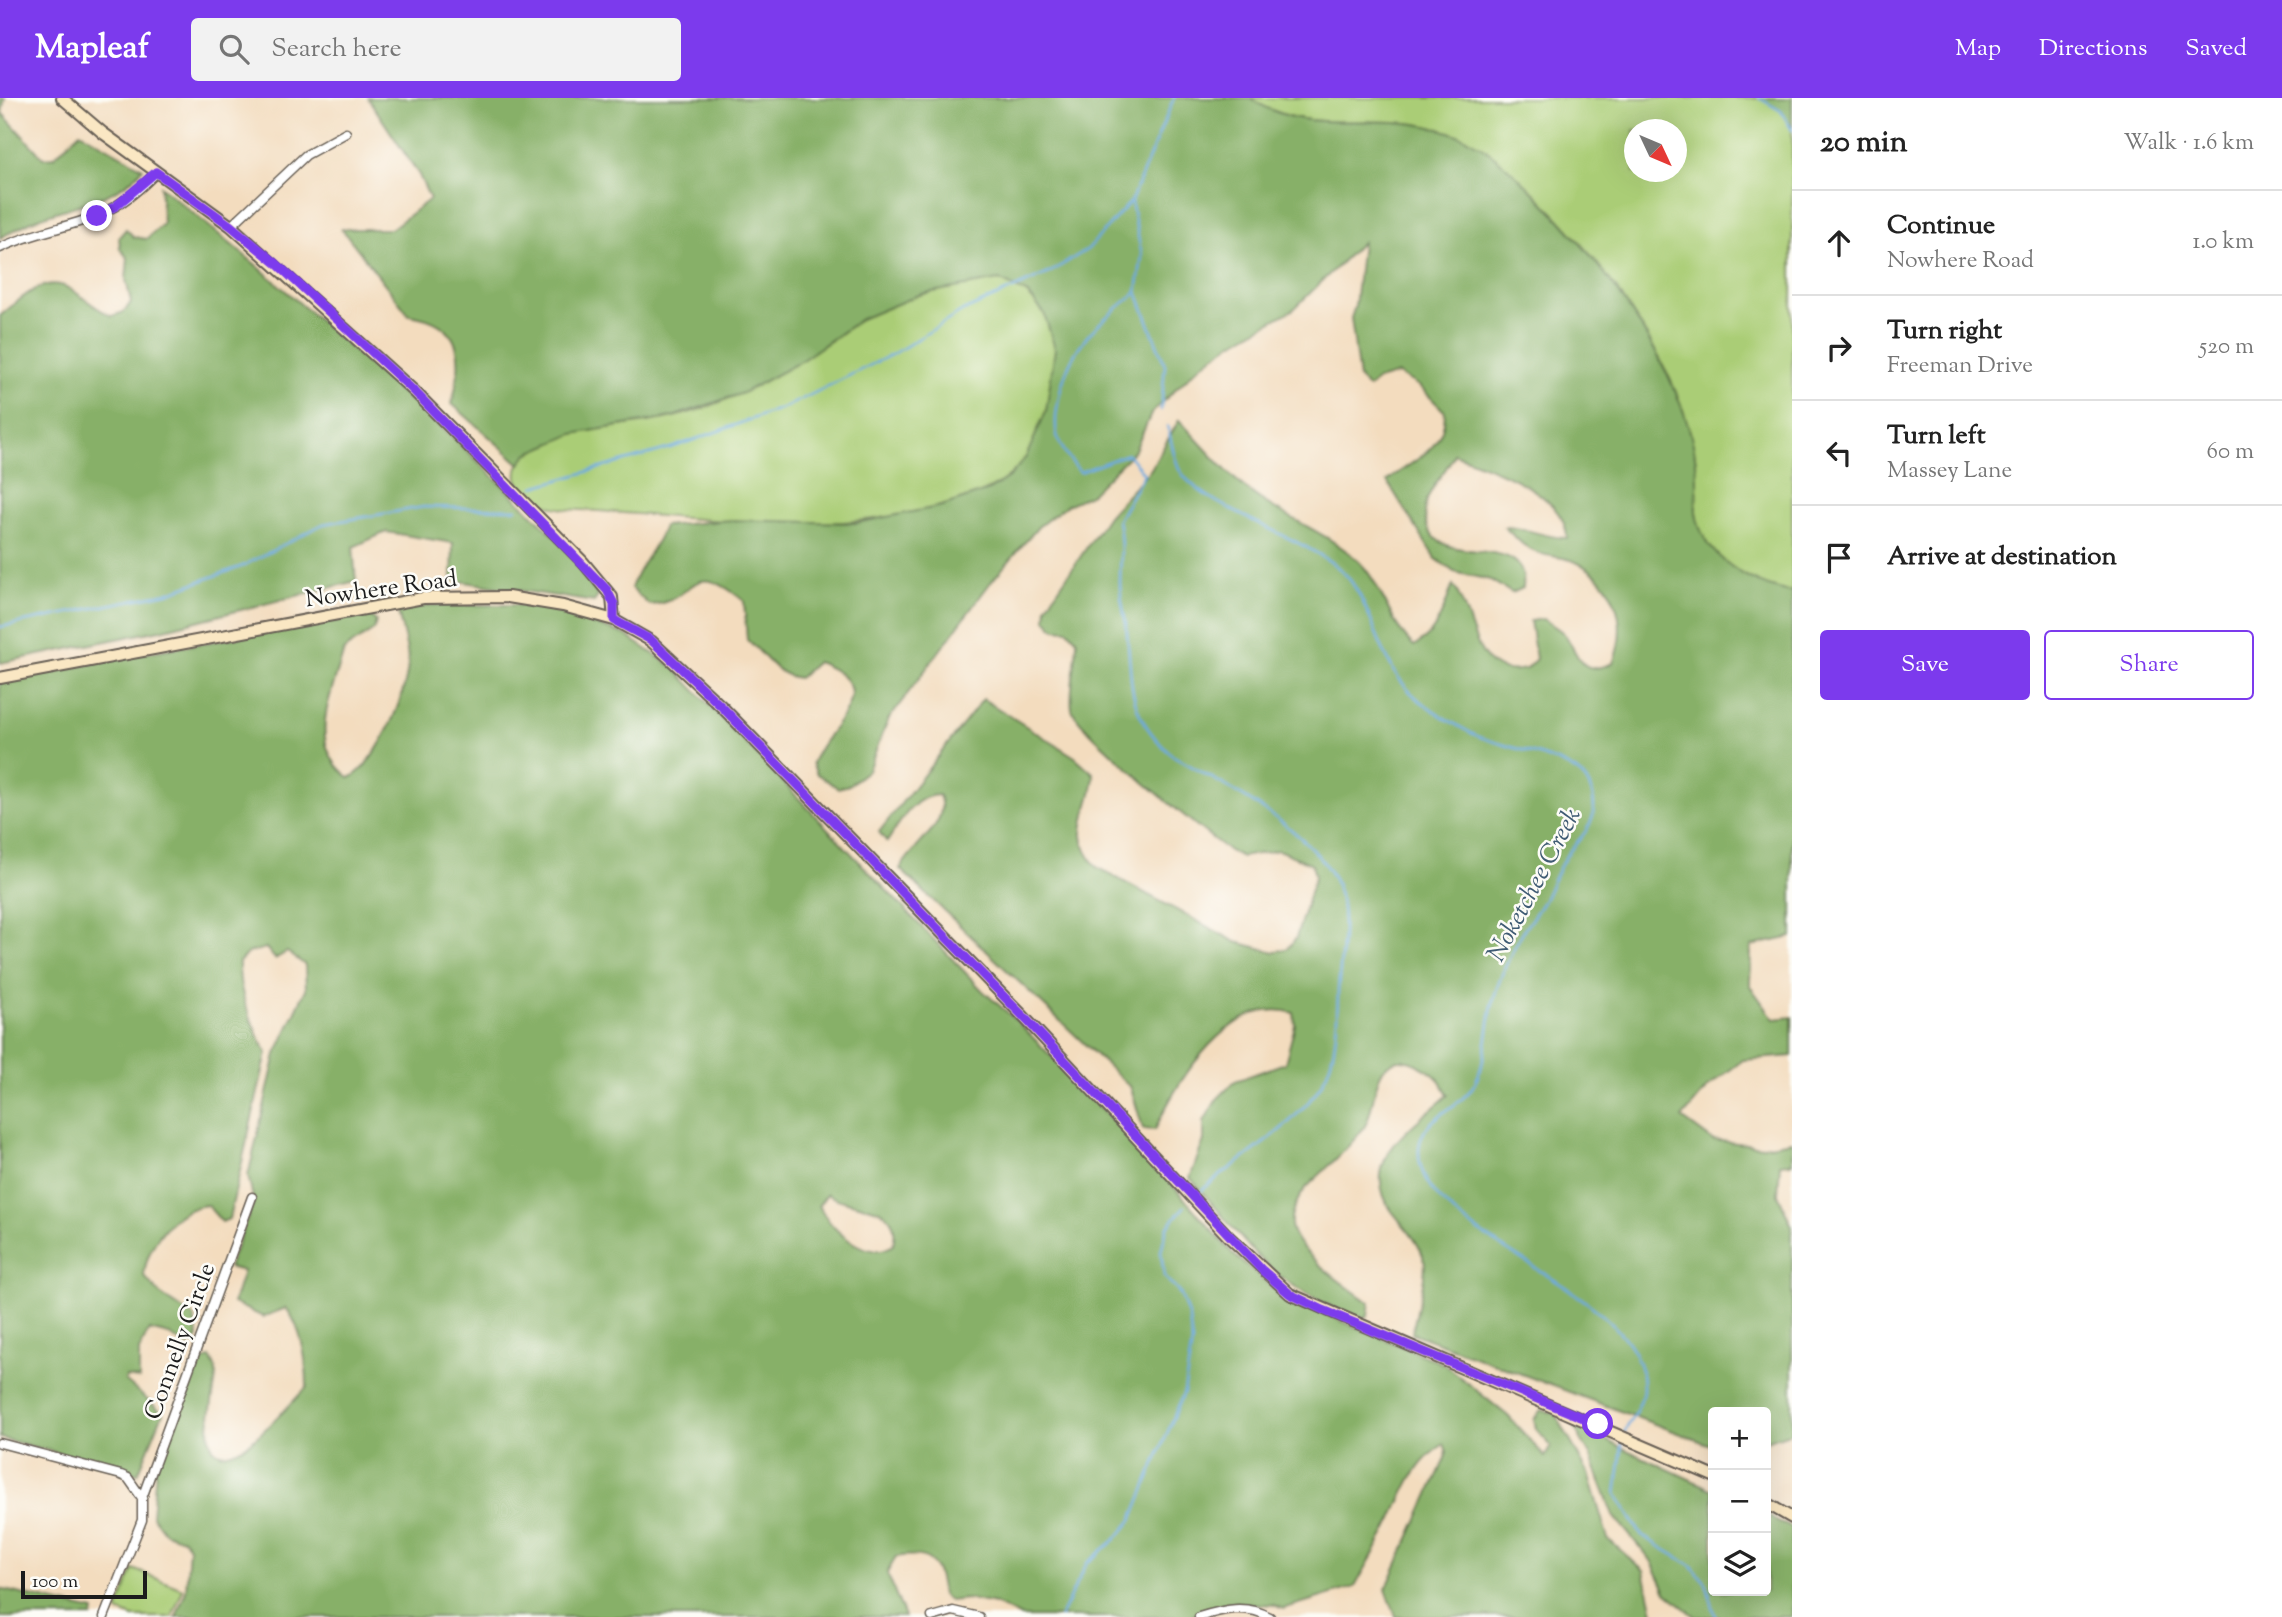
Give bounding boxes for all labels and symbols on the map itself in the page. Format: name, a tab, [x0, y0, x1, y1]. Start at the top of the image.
north arrow	[1624, 119, 1687, 182]
route end	[81, 200, 112, 231]
street label: Nowhere Road	[303, 562, 460, 617]
water label: Noketchee Creek	[1479, 801, 1591, 969]
street label: Connelly Circle	[137, 1259, 225, 1425]
route start	[1582, 1408, 1613, 1439]
scale bar	[21, 1568, 147, 1600]

